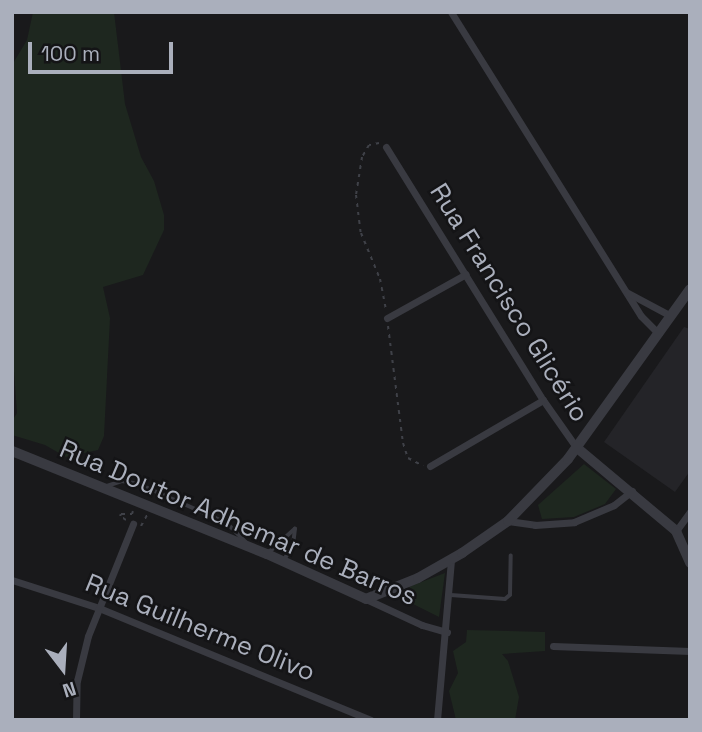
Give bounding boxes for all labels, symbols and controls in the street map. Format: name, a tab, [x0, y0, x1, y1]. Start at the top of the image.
scale bar	[32, 28, 177, 72]
text: 100 m	[41, 40, 100, 67]
street label: Rua Francisco Glicério	[423, 178, 595, 428]
street label: Rua Doutor Adhemar de Barros	[55, 433, 421, 613]
street label: Rua Guilherme Olivo	[81, 568, 319, 688]
north arrow	[28, 634, 98, 704]
text: N	[60, 676, 79, 703]

